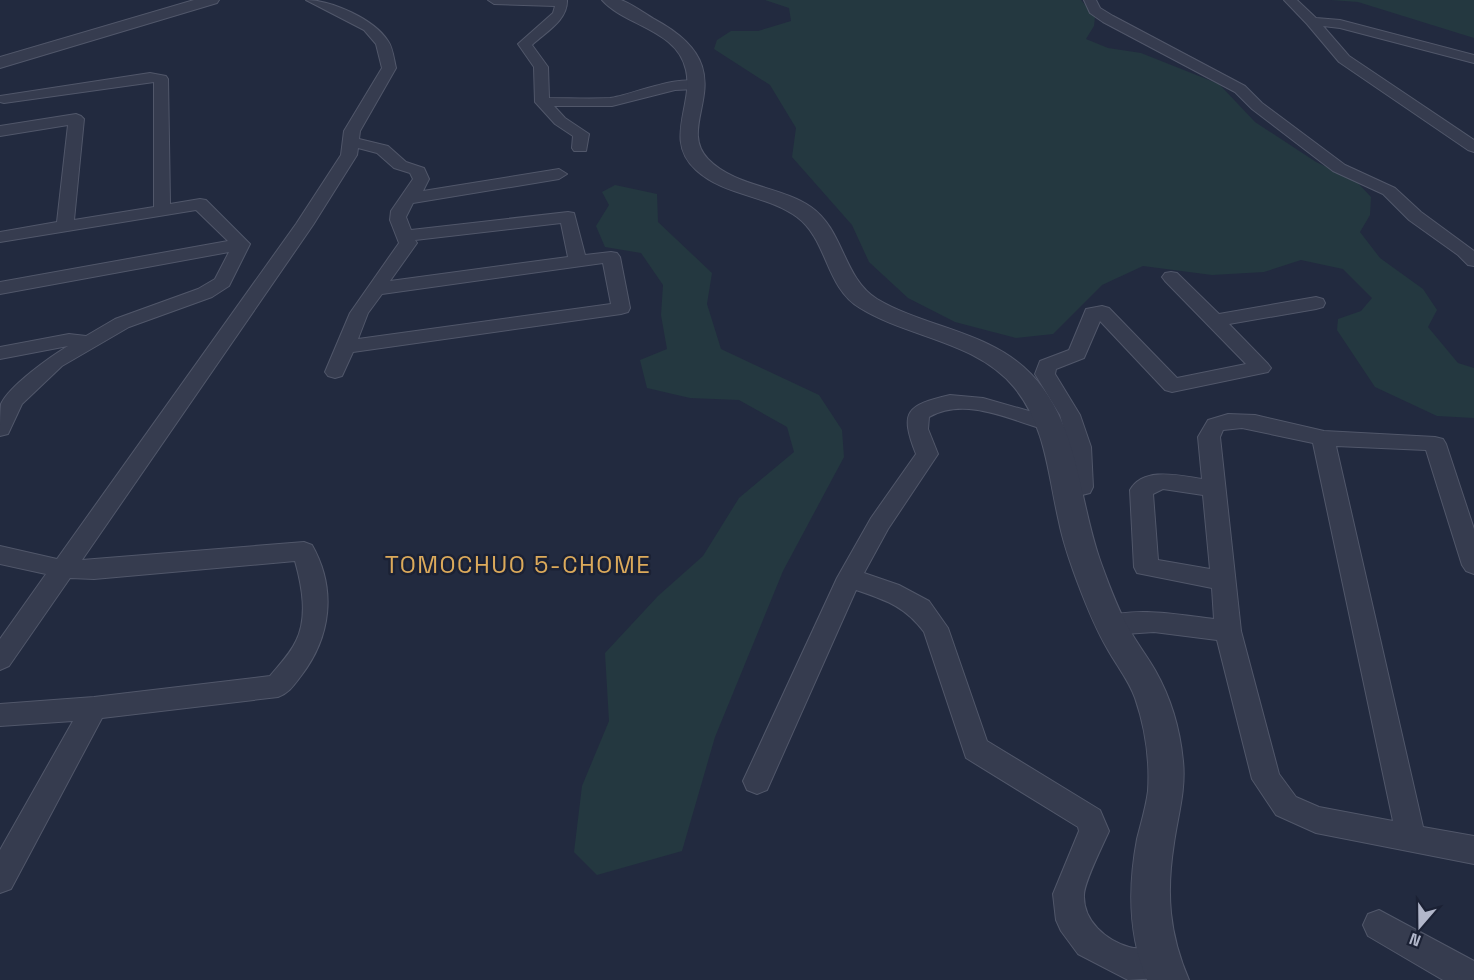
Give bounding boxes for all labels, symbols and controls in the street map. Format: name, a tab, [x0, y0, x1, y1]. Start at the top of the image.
district label: TOMOCHUO 5-CHOME	[385, 549, 651, 580]
north arrow	[1390, 896, 1450, 956]
text: N	[1406, 928, 1424, 951]

